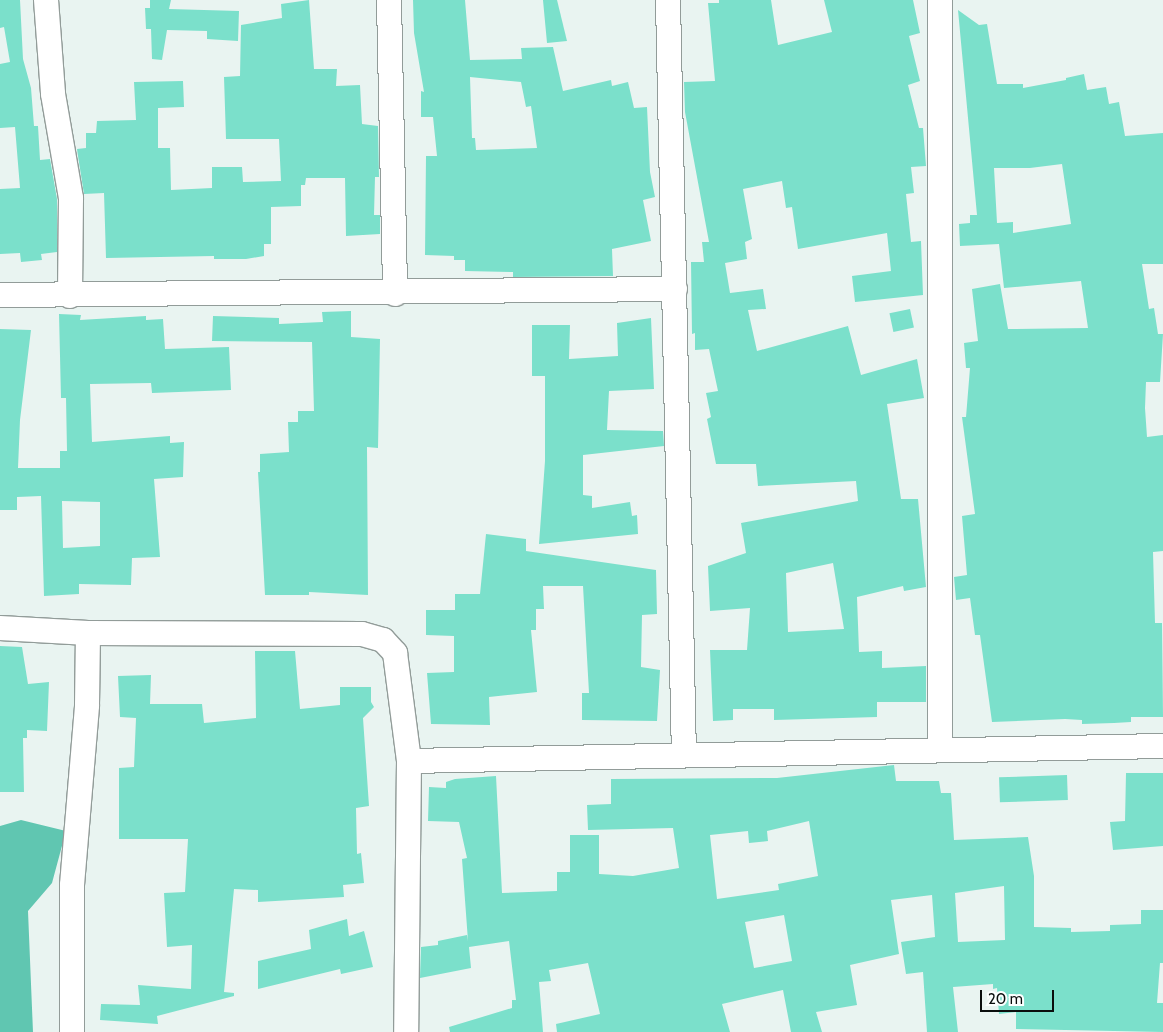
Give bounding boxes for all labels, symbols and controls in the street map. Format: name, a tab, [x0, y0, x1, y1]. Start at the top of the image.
scale bar	[983, 980, 1057, 1012]
text: 20 m	[988, 990, 1023, 1008]

